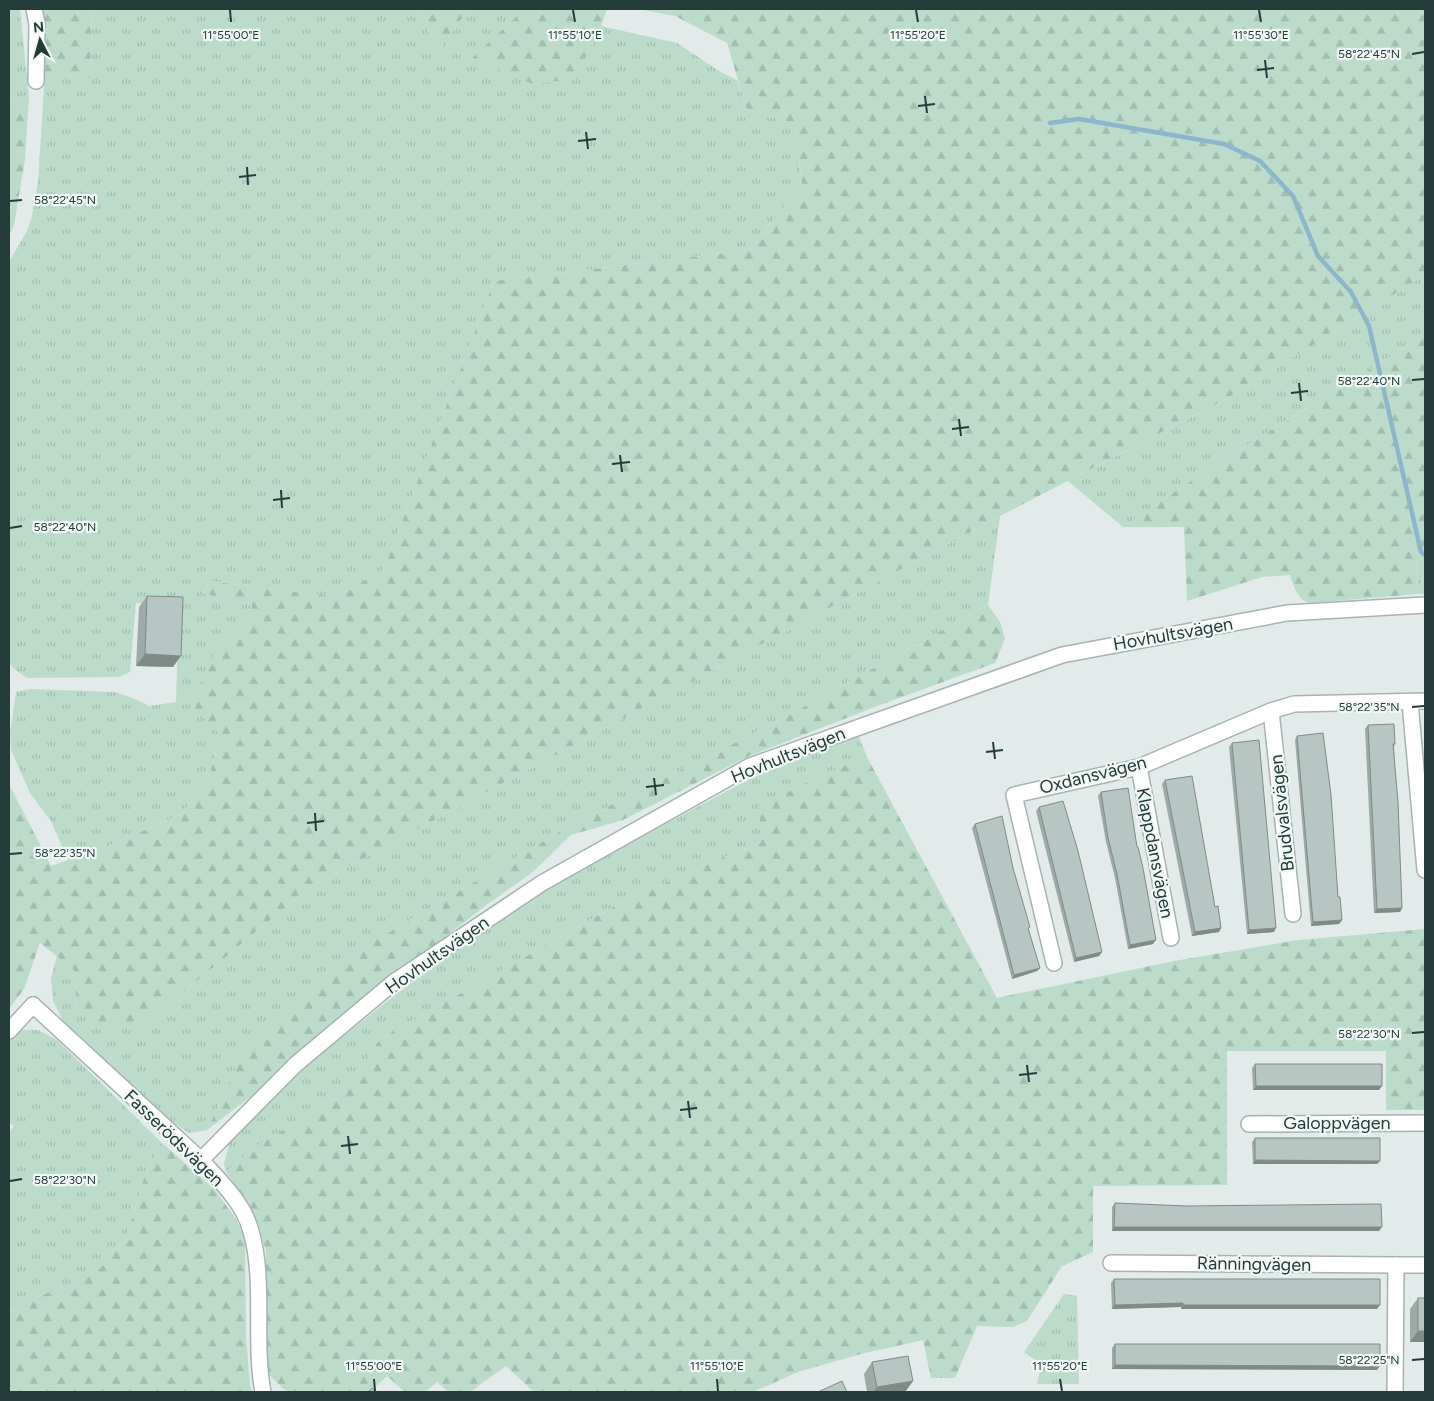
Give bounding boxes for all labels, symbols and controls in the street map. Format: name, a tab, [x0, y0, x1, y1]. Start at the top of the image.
north arrow	[15, 15, 65, 65]
text: N	[32, 19, 45, 37]
text: 11°55'00"E	[203, 28, 259, 42]
text: 11°55'10"E	[548, 28, 602, 42]
text: 11°55'20"E	[890, 28, 946, 42]
text: 11°55'30"E	[1233, 28, 1289, 42]
text: 58°22'45"N	[1338, 47, 1400, 61]
text: 58°22'45"N	[34, 193, 96, 207]
text: 58°22'40"N	[1338, 374, 1400, 388]
text: 58°22'40"N	[34, 520, 96, 534]
street label: Hovhultsvägen	[1111, 613, 1235, 655]
text: 58°22'35"N	[1338, 700, 1400, 714]
street label: Hovhultsvägen	[728, 722, 848, 788]
street label: Oxdansvägen	[1037, 751, 1149, 799]
street label: Brudvalsvägen	[1265, 754, 1299, 872]
street label: Klappdansvägen	[1132, 786, 1178, 920]
text: 58°22'35"N	[34, 846, 96, 860]
street label: Hovhultsvägen	[381, 911, 493, 999]
text: 58°22'30"N	[1338, 1027, 1400, 1041]
street label: Fasserödsvägen	[120, 1085, 228, 1191]
street label: Galoppvägen	[1283, 1112, 1391, 1134]
text: 58°22'30"N	[34, 1173, 96, 1187]
street label: Ränningvägen	[1197, 1252, 1311, 1276]
text: 58°22'25"N	[1338, 1353, 1400, 1367]
text: 11°55'00"E	[346, 1359, 402, 1373]
text: 11°55'10"E	[690, 1359, 744, 1373]
text: 11°55'20"E	[1032, 1359, 1088, 1373]

